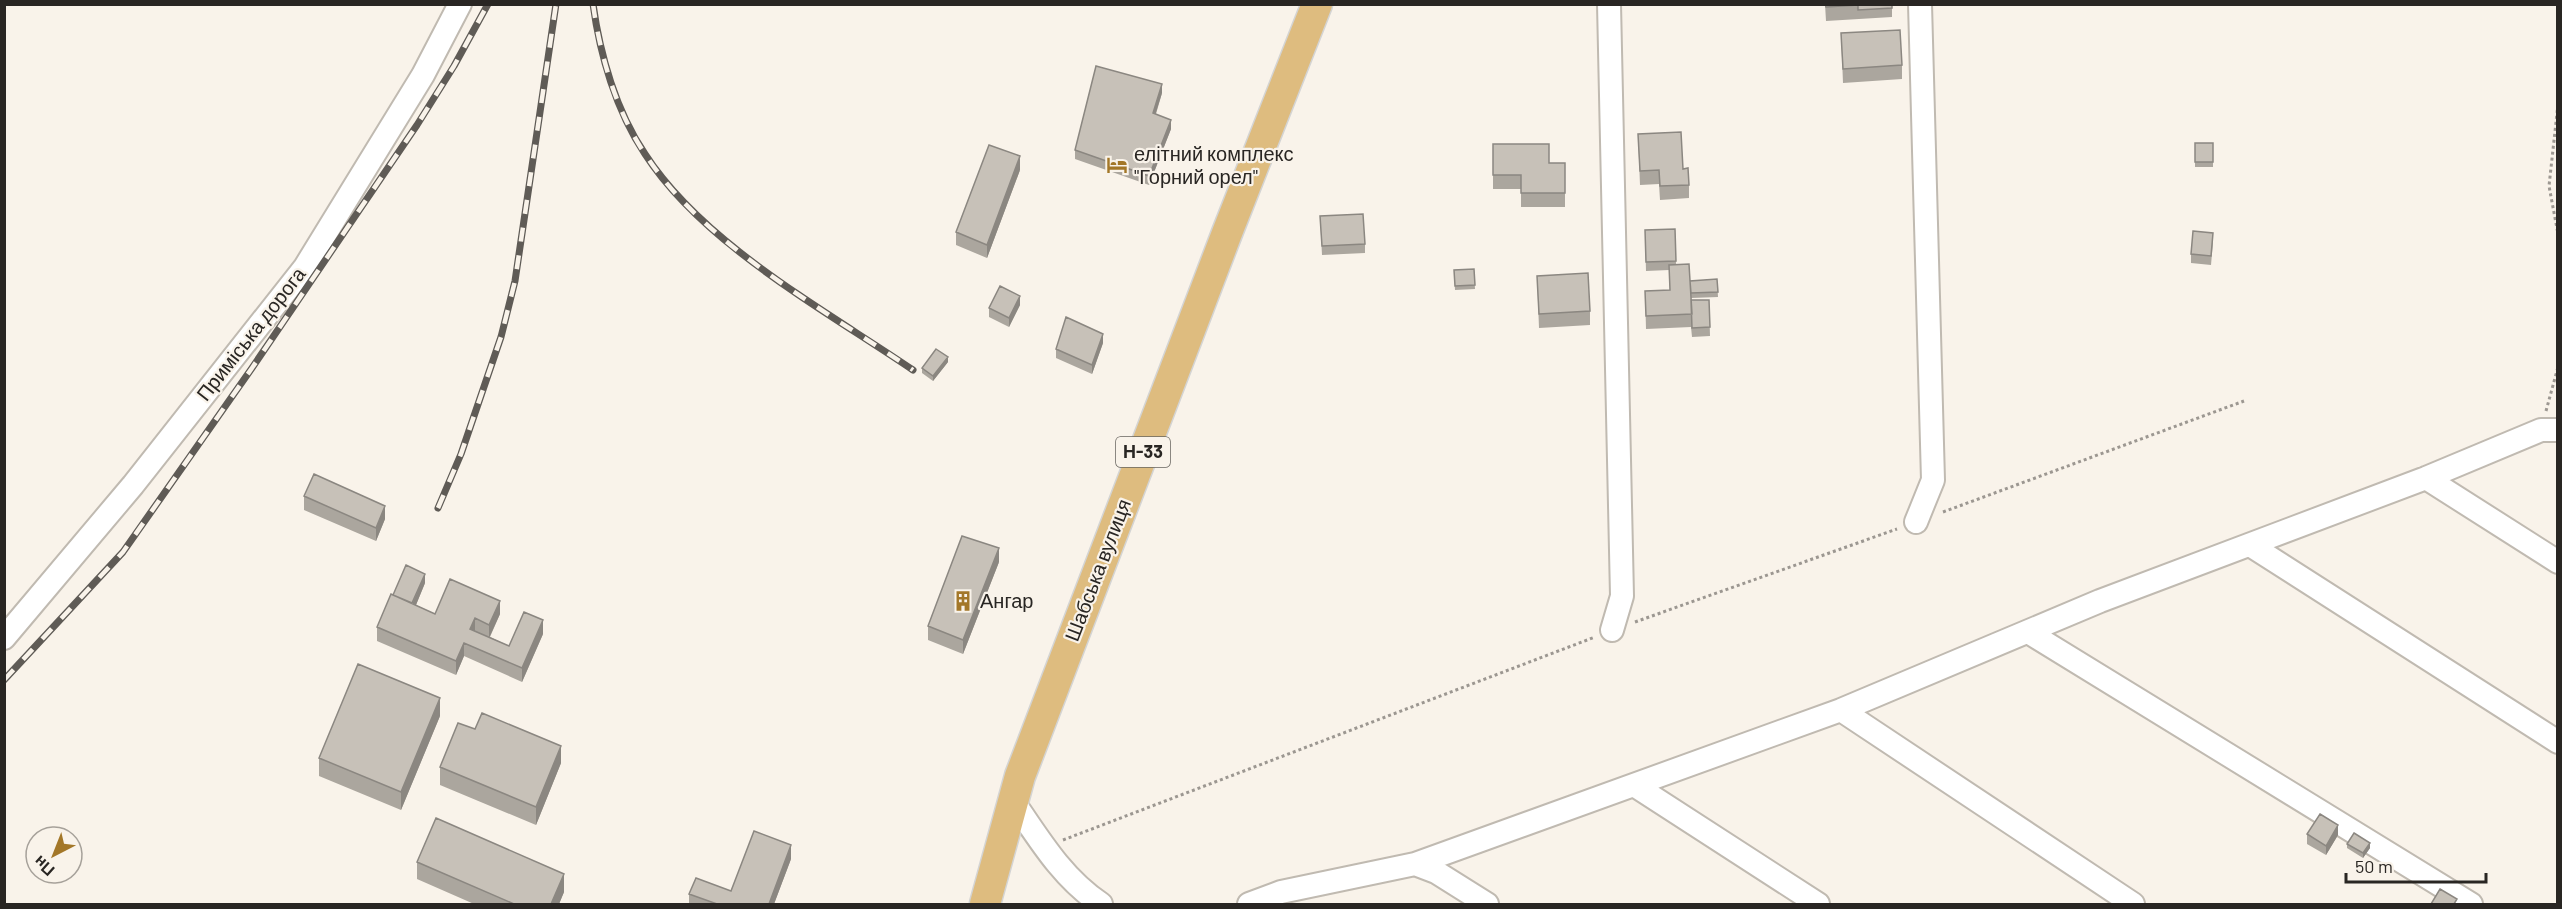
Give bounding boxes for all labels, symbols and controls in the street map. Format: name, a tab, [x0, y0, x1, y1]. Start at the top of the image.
place label: елітний комплекс "Горний орел"	[1134, 141, 1294, 188]
hotel icon: елітний комплекс "Горний орел"	[1105, 153, 1129, 177]
street label: Приміська дорога	[191, 261, 310, 405]
road number: Н-33	[1116, 437, 1170, 467]
street label: Шабська вулиця	[1059, 495, 1135, 644]
place label: Ангар	[980, 588, 1034, 612]
building icon: Ангар	[951, 589, 975, 613]
north arrow	[24, 825, 84, 885]
scale bar	[2346, 846, 2486, 884]
text: Пн	[29, 852, 58, 881]
text: 50 m	[2355, 855, 2393, 877]

